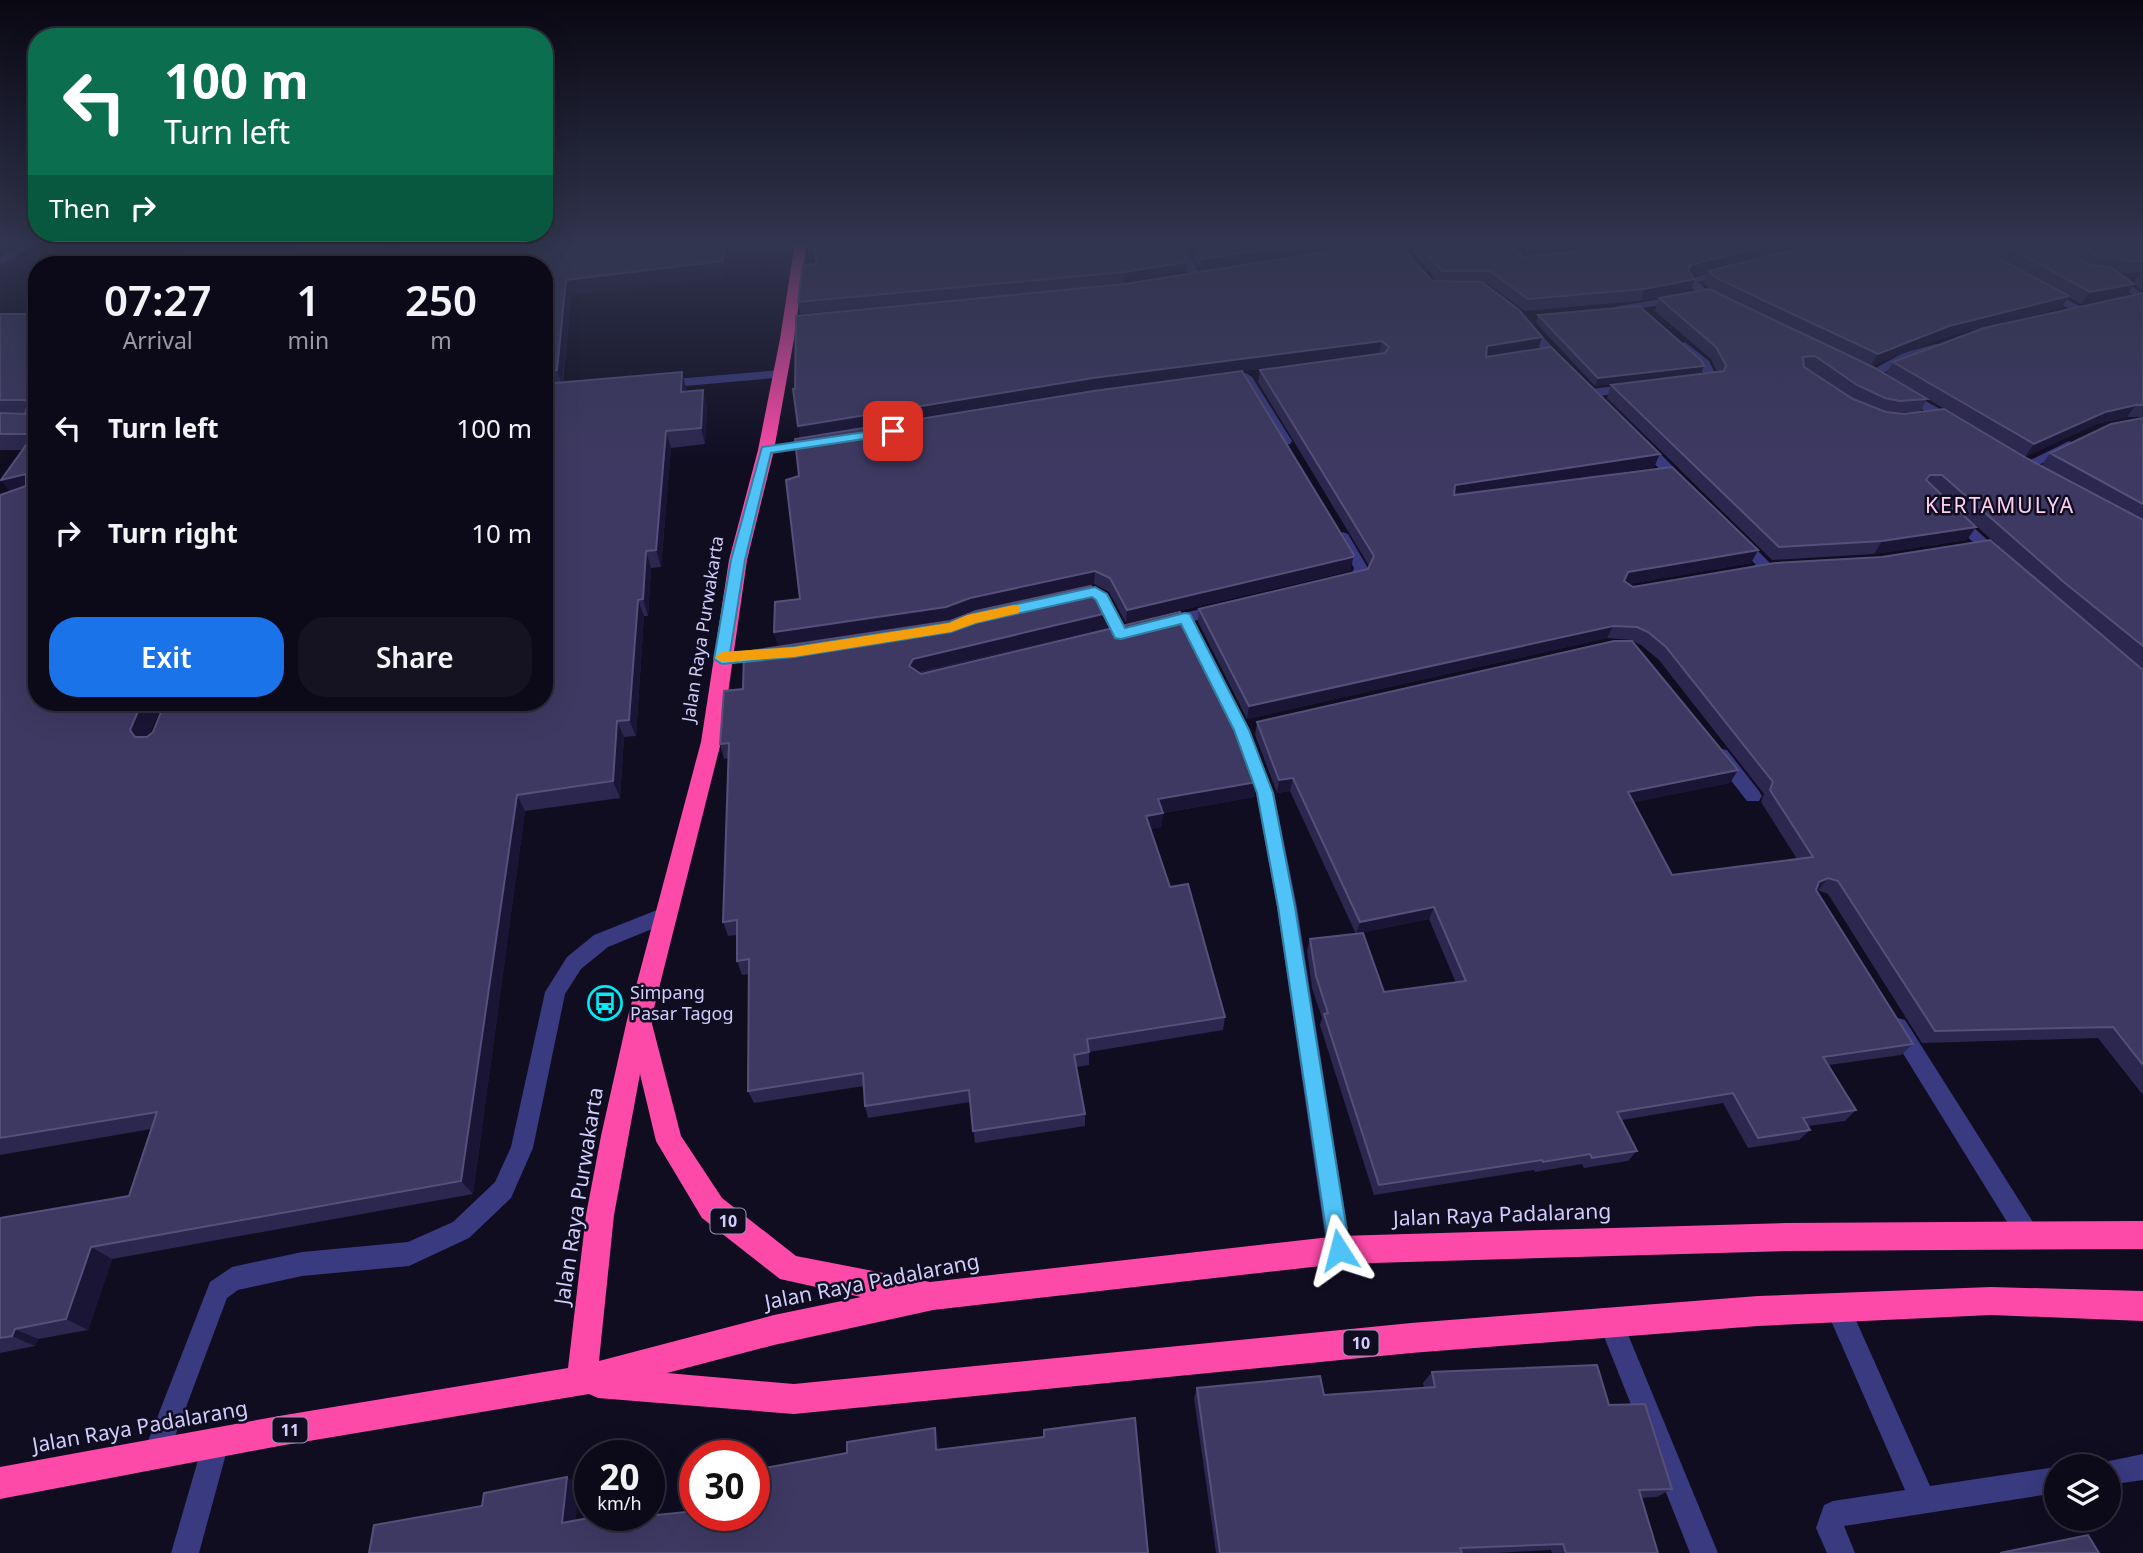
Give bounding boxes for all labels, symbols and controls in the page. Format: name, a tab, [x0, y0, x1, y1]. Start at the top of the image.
text: 100 m	[164, 47, 309, 113]
icon: left	[49, 56, 140, 147]
text: Turn left	[164, 110, 290, 153]
icon: right	[124, 189, 162, 227]
text: Then	[49, 190, 110, 226]
text: 07:27	[104, 271, 212, 328]
text: 1	[296, 271, 320, 328]
text: 250	[405, 271, 477, 328]
text: Arrival	[123, 324, 193, 356]
text: min	[287, 324, 329, 356]
text: m	[430, 324, 452, 356]
pin	[863, 401, 923, 461]
icon: left	[49, 409, 87, 447]
text: Turn left	[108, 410, 219, 446]
text: 100 m	[456, 410, 532, 446]
icon: arrive	[874, 412, 912, 450]
district label: KERTAMULYA	[1925, 491, 2075, 519]
icon: right	[49, 514, 87, 552]
text: Turn right	[108, 515, 238, 551]
text: 10 m	[471, 515, 532, 551]
street label: Jalan Raya Purwakarta	[675, 534, 729, 726]
button: Exit	[49, 617, 284, 697]
button: Share	[298, 617, 532, 697]
place label: Simpang Pasar Tagog	[630, 980, 734, 1025]
bus stop icon: Simpang Pasar Tagog	[586, 984, 624, 1022]
street label: Jalan Raya Purwakarta	[547, 1085, 609, 1308]
street label: Jalan Raya Padalarang	[1390, 1196, 1612, 1232]
road number: 10	[710, 1208, 746, 1233]
position arrow	[1302, 1213, 1376, 1287]
street label: Jalan Raya Padalarang	[760, 1246, 982, 1316]
road number: 10	[1344, 1330, 1378, 1356]
street label: Jalan Raya Padalarang	[28, 1393, 250, 1459]
road number: 11	[272, 1418, 308, 1442]
speed limit sign: 30	[679, 1440, 770, 1531]
text: 20	[599, 1453, 640, 1500]
map controls	[2044, 1454, 2121, 1531]
button: layers	[2044, 1454, 2121, 1531]
text: km/h	[597, 1491, 642, 1515]

